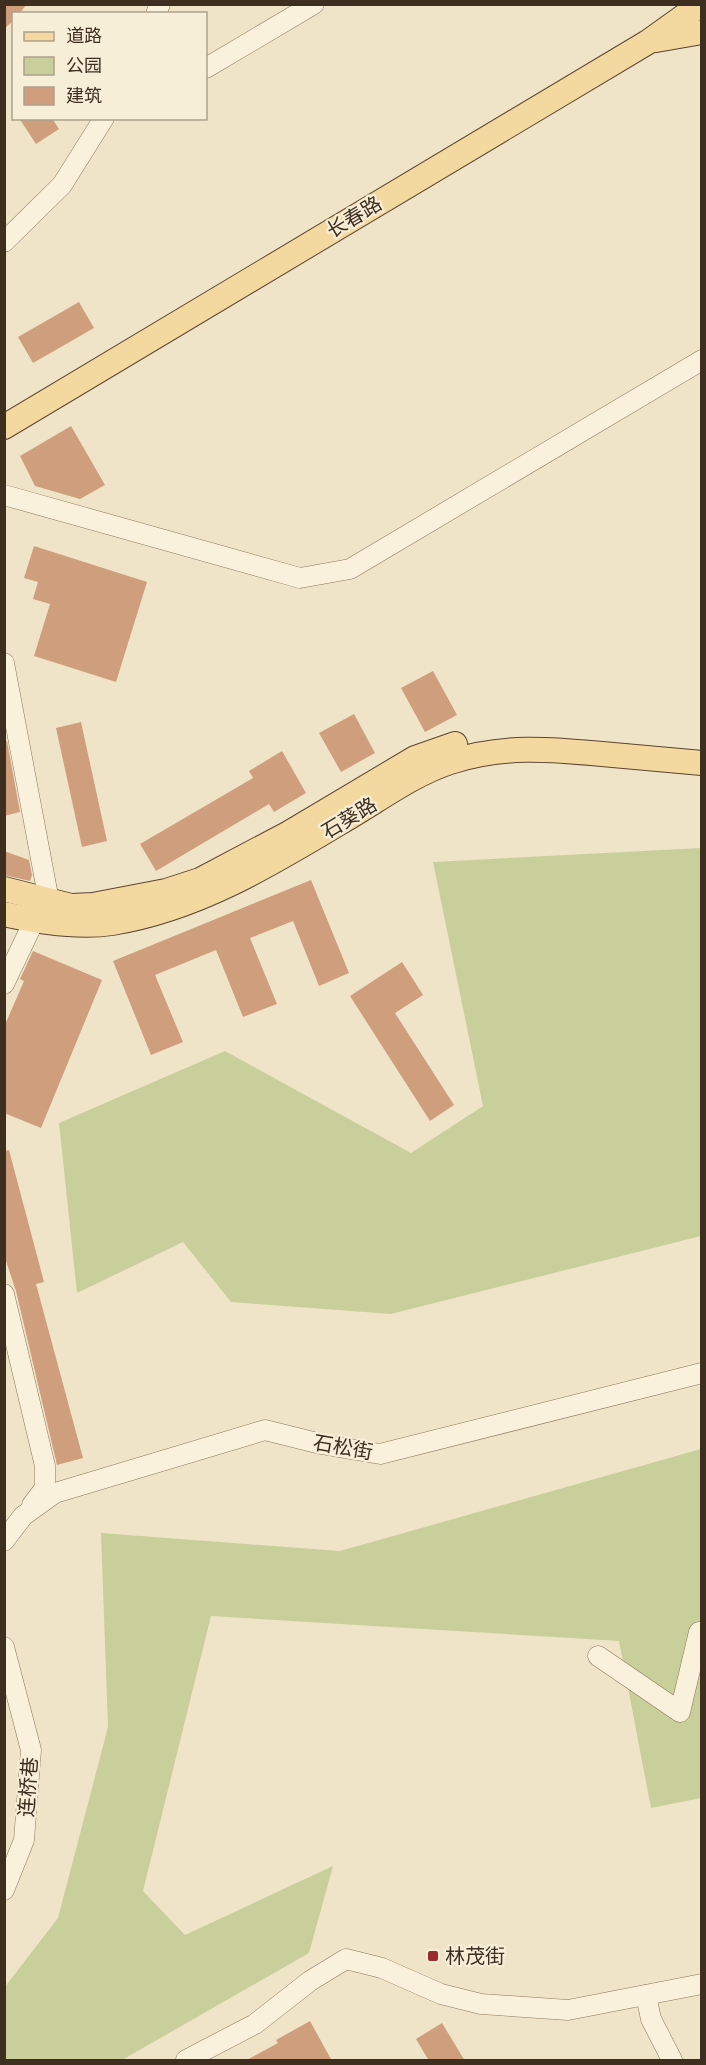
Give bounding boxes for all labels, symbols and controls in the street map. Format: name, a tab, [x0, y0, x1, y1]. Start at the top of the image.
legend	[12, 12, 207, 120]
text: 道路	[66, 24, 102, 47]
text: 公园	[66, 54, 102, 77]
text: 建筑	[66, 84, 102, 107]
street label: 长春路	[322, 190, 386, 243]
street label: 石葵路	[317, 791, 381, 844]
street label: 石松街	[311, 1429, 375, 1464]
street label: 连桥巷	[13, 1756, 42, 1818]
place label: 林茂街	[445, 1943, 505, 1968]
marker: 林茂街	[426, 1949, 440, 1963]

